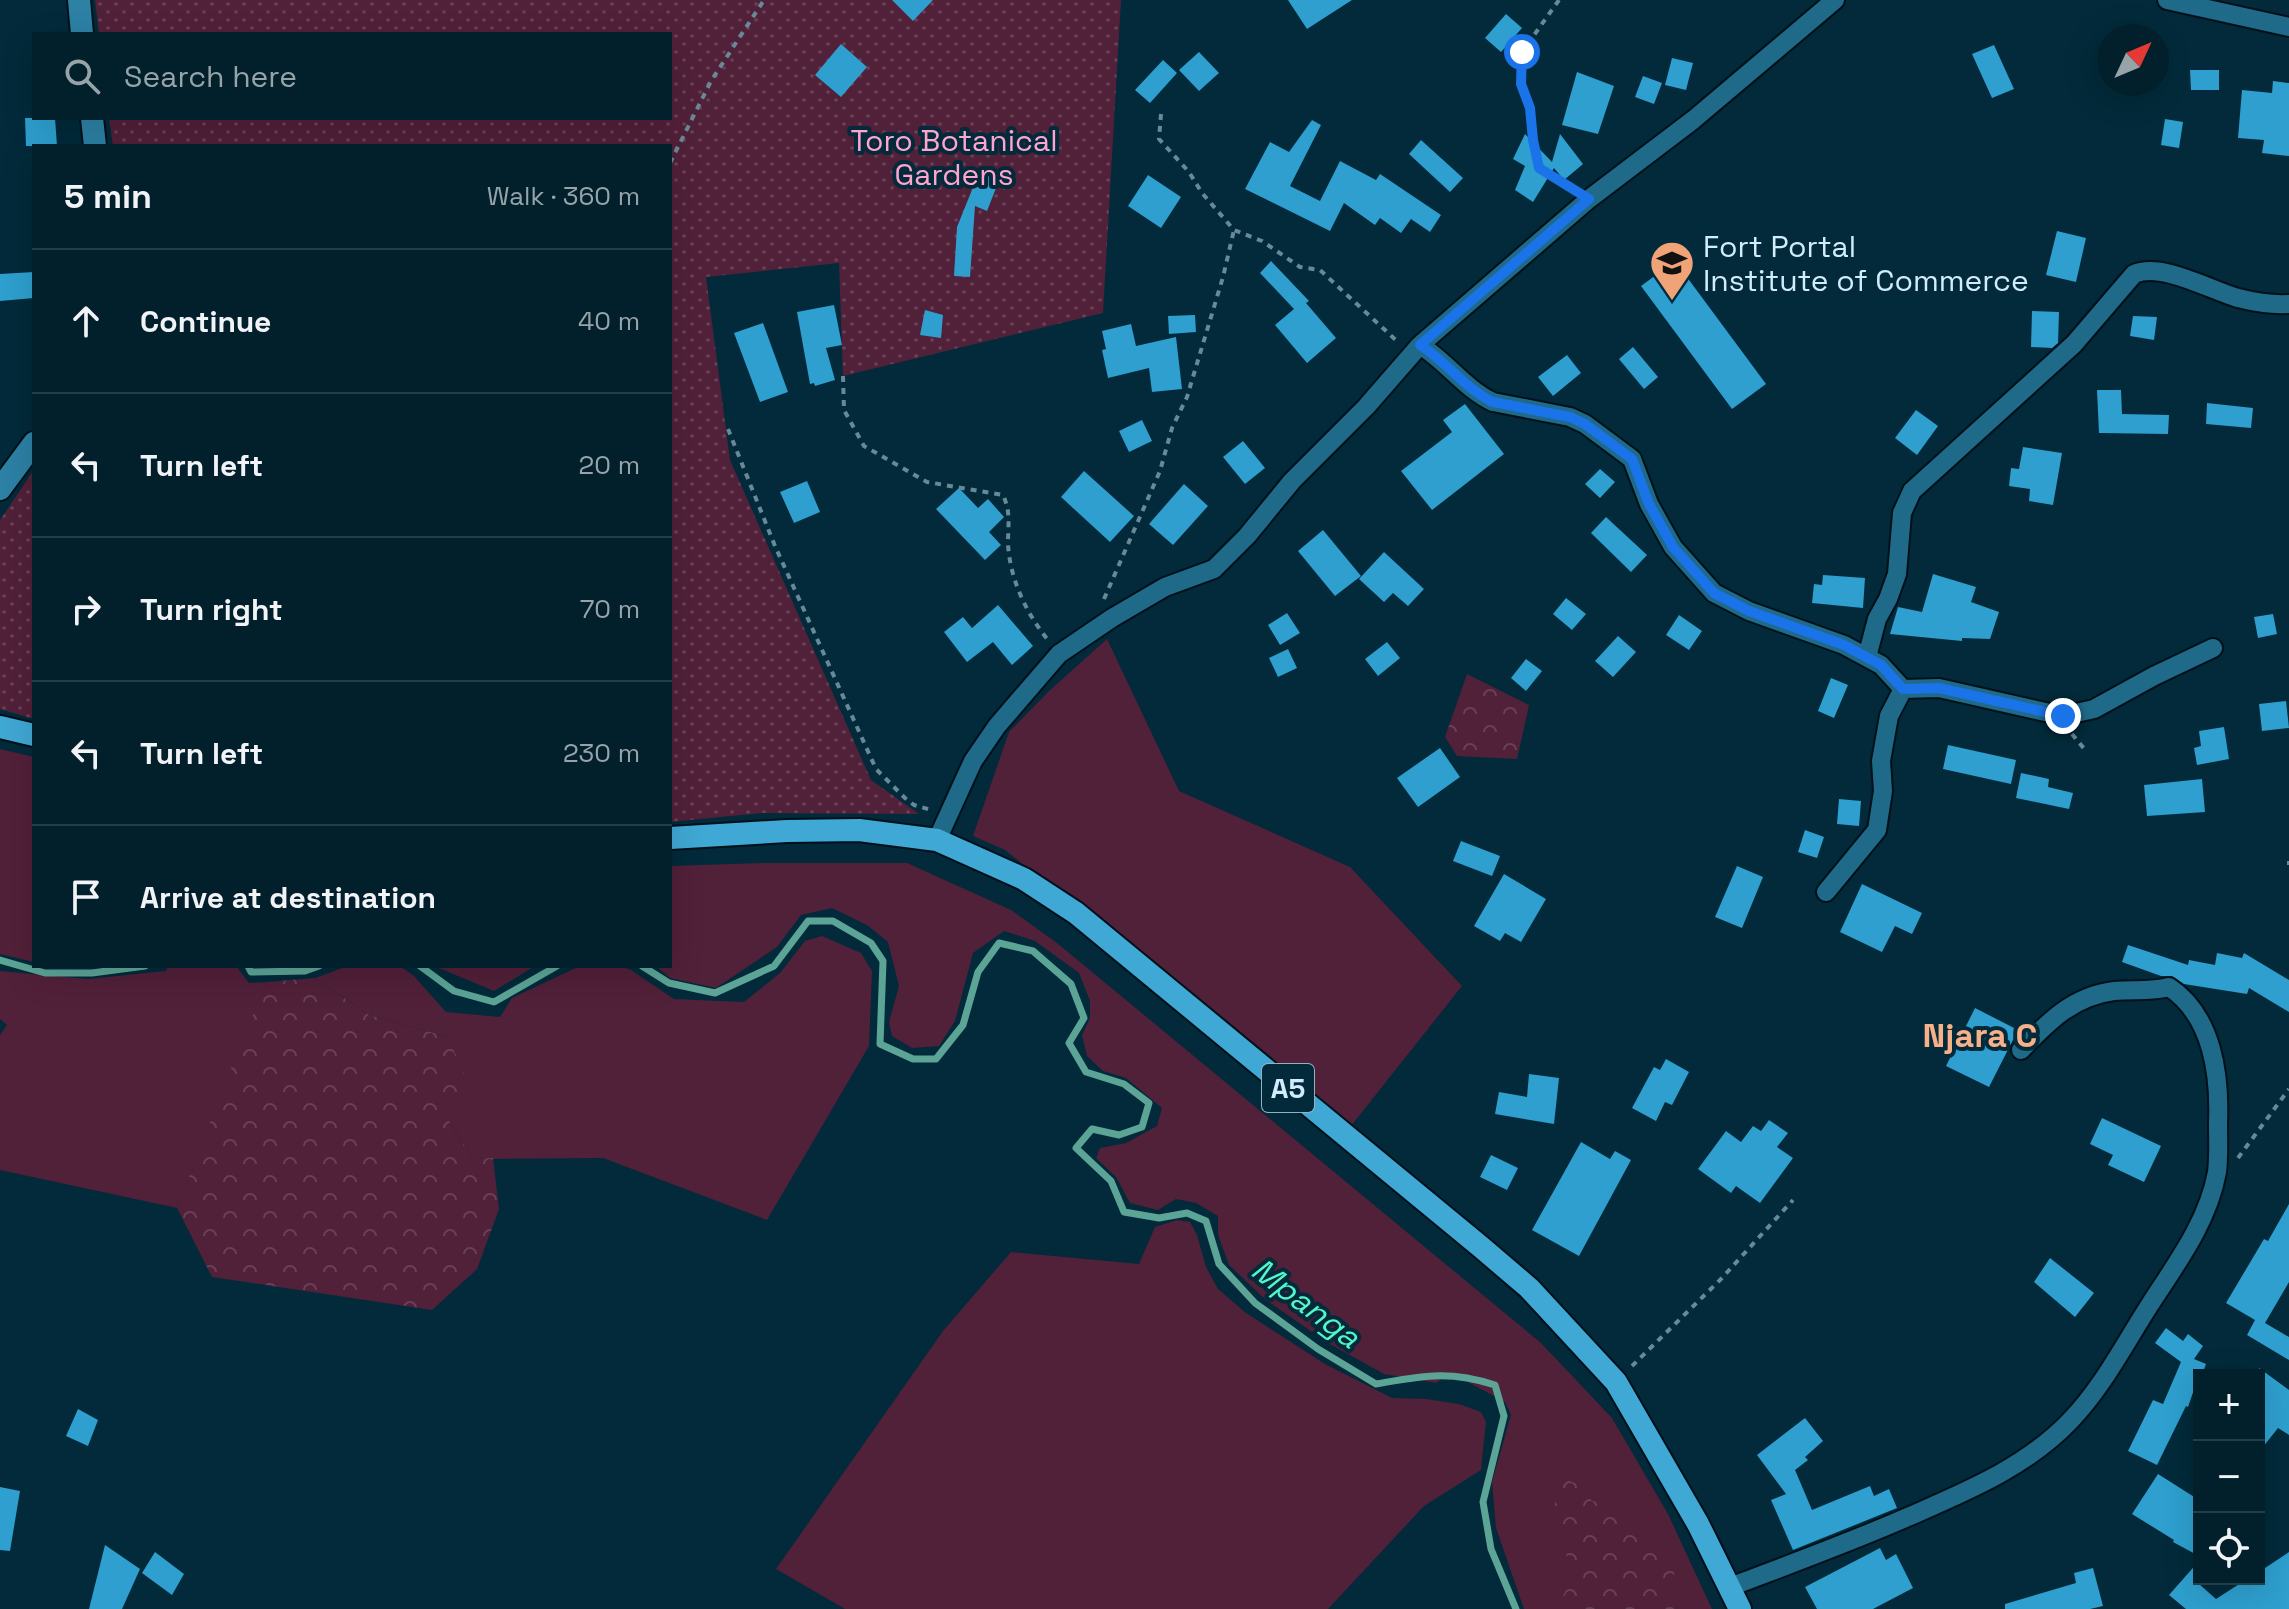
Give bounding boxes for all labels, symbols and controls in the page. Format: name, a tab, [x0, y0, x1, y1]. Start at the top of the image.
north arrow	[2097, 24, 2169, 96]
search box	[32, 32, 672, 120]
route start	[1504, 34, 1540, 70]
icon: search	[60, 54, 104, 98]
text: Search here	[124, 57, 297, 96]
park label: Toro Botanical Gardens	[850, 121, 1058, 194]
text: 5 min	[64, 175, 152, 218]
text: Walk · 360 m	[487, 179, 640, 213]
place label: Fort Portal Institute of Commerce	[1703, 227, 2029, 300]
school or university icon: Fort Portal Institute of Commerce	[1648, 239, 1696, 302]
icon: ahead	[64, 299, 108, 343]
text: Continue	[140, 302, 271, 341]
text: 40 m	[578, 304, 640, 338]
icon: left	[64, 443, 108, 487]
text: Turn left	[140, 446, 263, 485]
text: 20 m	[579, 448, 640, 482]
icon: right	[64, 587, 108, 631]
text: Turn right	[140, 590, 283, 629]
text: 70 m	[580, 592, 640, 626]
route end	[2045, 698, 2081, 734]
icon: left	[64, 731, 108, 775]
text: Turn left	[140, 734, 263, 773]
text: 230 m	[563, 736, 640, 770]
icon: arrive	[64, 875, 108, 919]
text: Arrive at destination	[140, 878, 436, 917]
district label: Njara C	[1923, 1014, 2037, 1057]
road number: A5	[1262, 1064, 1314, 1112]
water label: Mpanga	[1244, 1249, 1369, 1357]
map controls	[2193, 1369, 2265, 1585]
button: +	[2193, 1369, 2265, 1441]
button: −	[2193, 1441, 2265, 1513]
button: locate	[2193, 1513, 2265, 1585]

